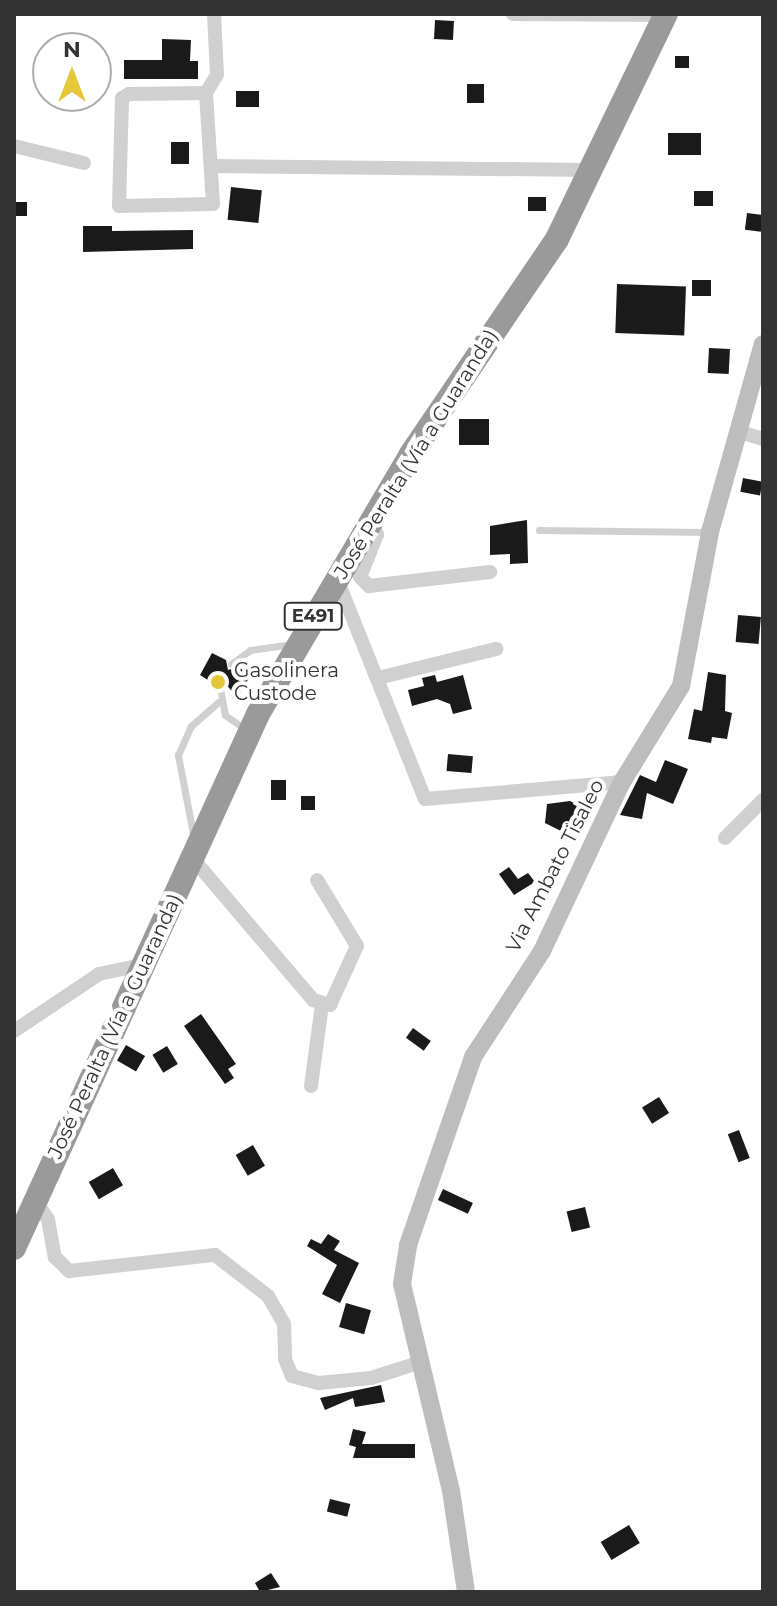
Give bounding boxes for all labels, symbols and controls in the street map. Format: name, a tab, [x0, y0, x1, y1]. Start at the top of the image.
north arrow	[32, 32, 112, 112]
text: N	[63, 36, 81, 63]
street label: José Peralta (Vía a Guaranda)	[329, 325, 503, 583]
road number: E491	[283, 602, 343, 630]
place label: Gasolinera Custode	[234, 658, 339, 705]
marker: Gasolinera Custode	[209, 673, 227, 691]
street label: Via Ambato Tisaleo	[501, 776, 609, 956]
street label: José Peralta (Vía a Guaranda)	[43, 890, 187, 1162]

